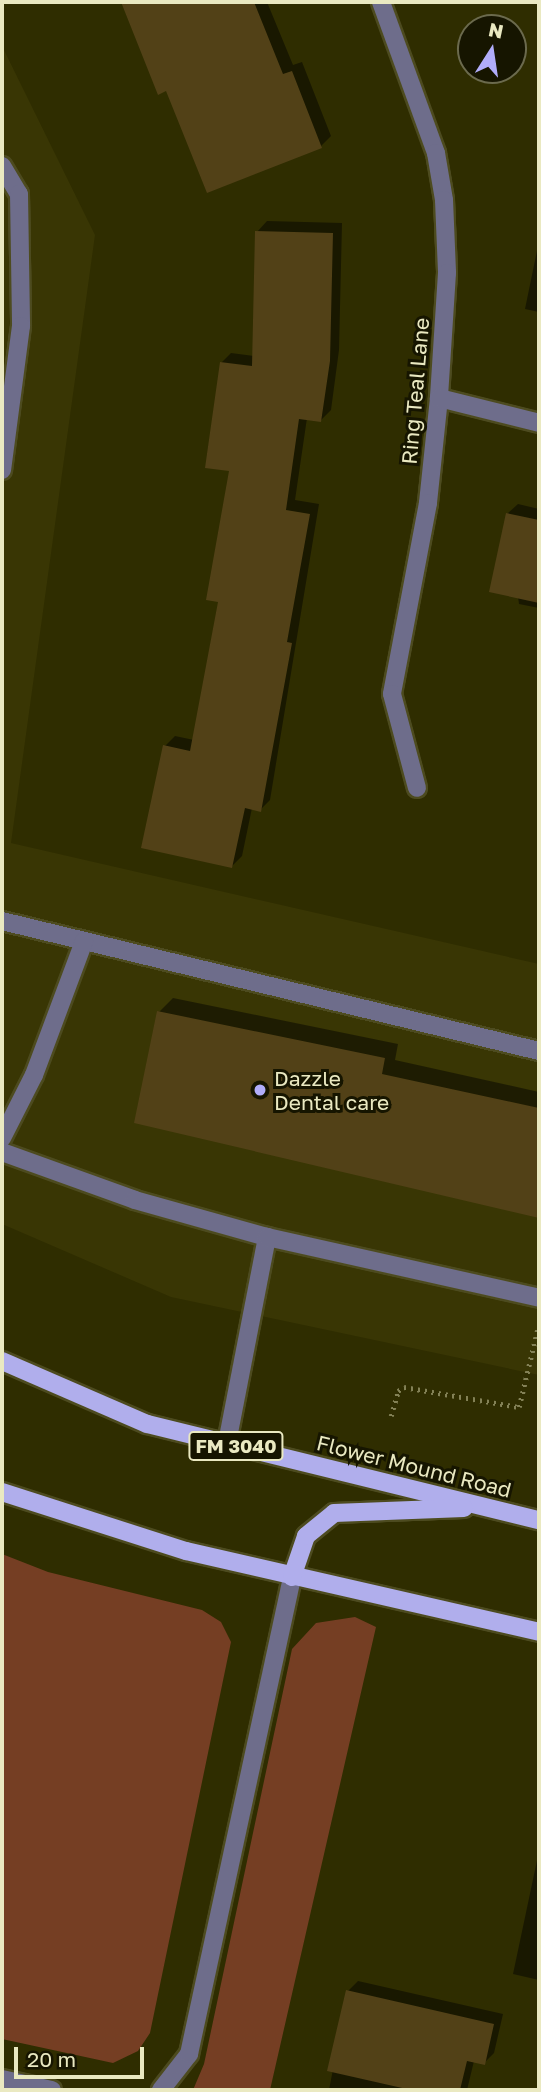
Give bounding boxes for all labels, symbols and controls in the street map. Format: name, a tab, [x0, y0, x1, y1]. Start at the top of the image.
north arrow	[457, 14, 527, 84]
text: N	[487, 17, 506, 43]
street label: Ring Teal Lane	[396, 317, 434, 465]
place label: Dazzle Dental care	[274, 1065, 389, 1115]
marker: Dazzle Dental care	[252, 1082, 268, 1098]
road number: FM 3040	[187, 1430, 285, 1462]
street label: Flower Mound Road	[314, 1430, 514, 1502]
scale bar	[18, 2032, 147, 2076]
text: 20 m	[27, 2046, 76, 2072]

